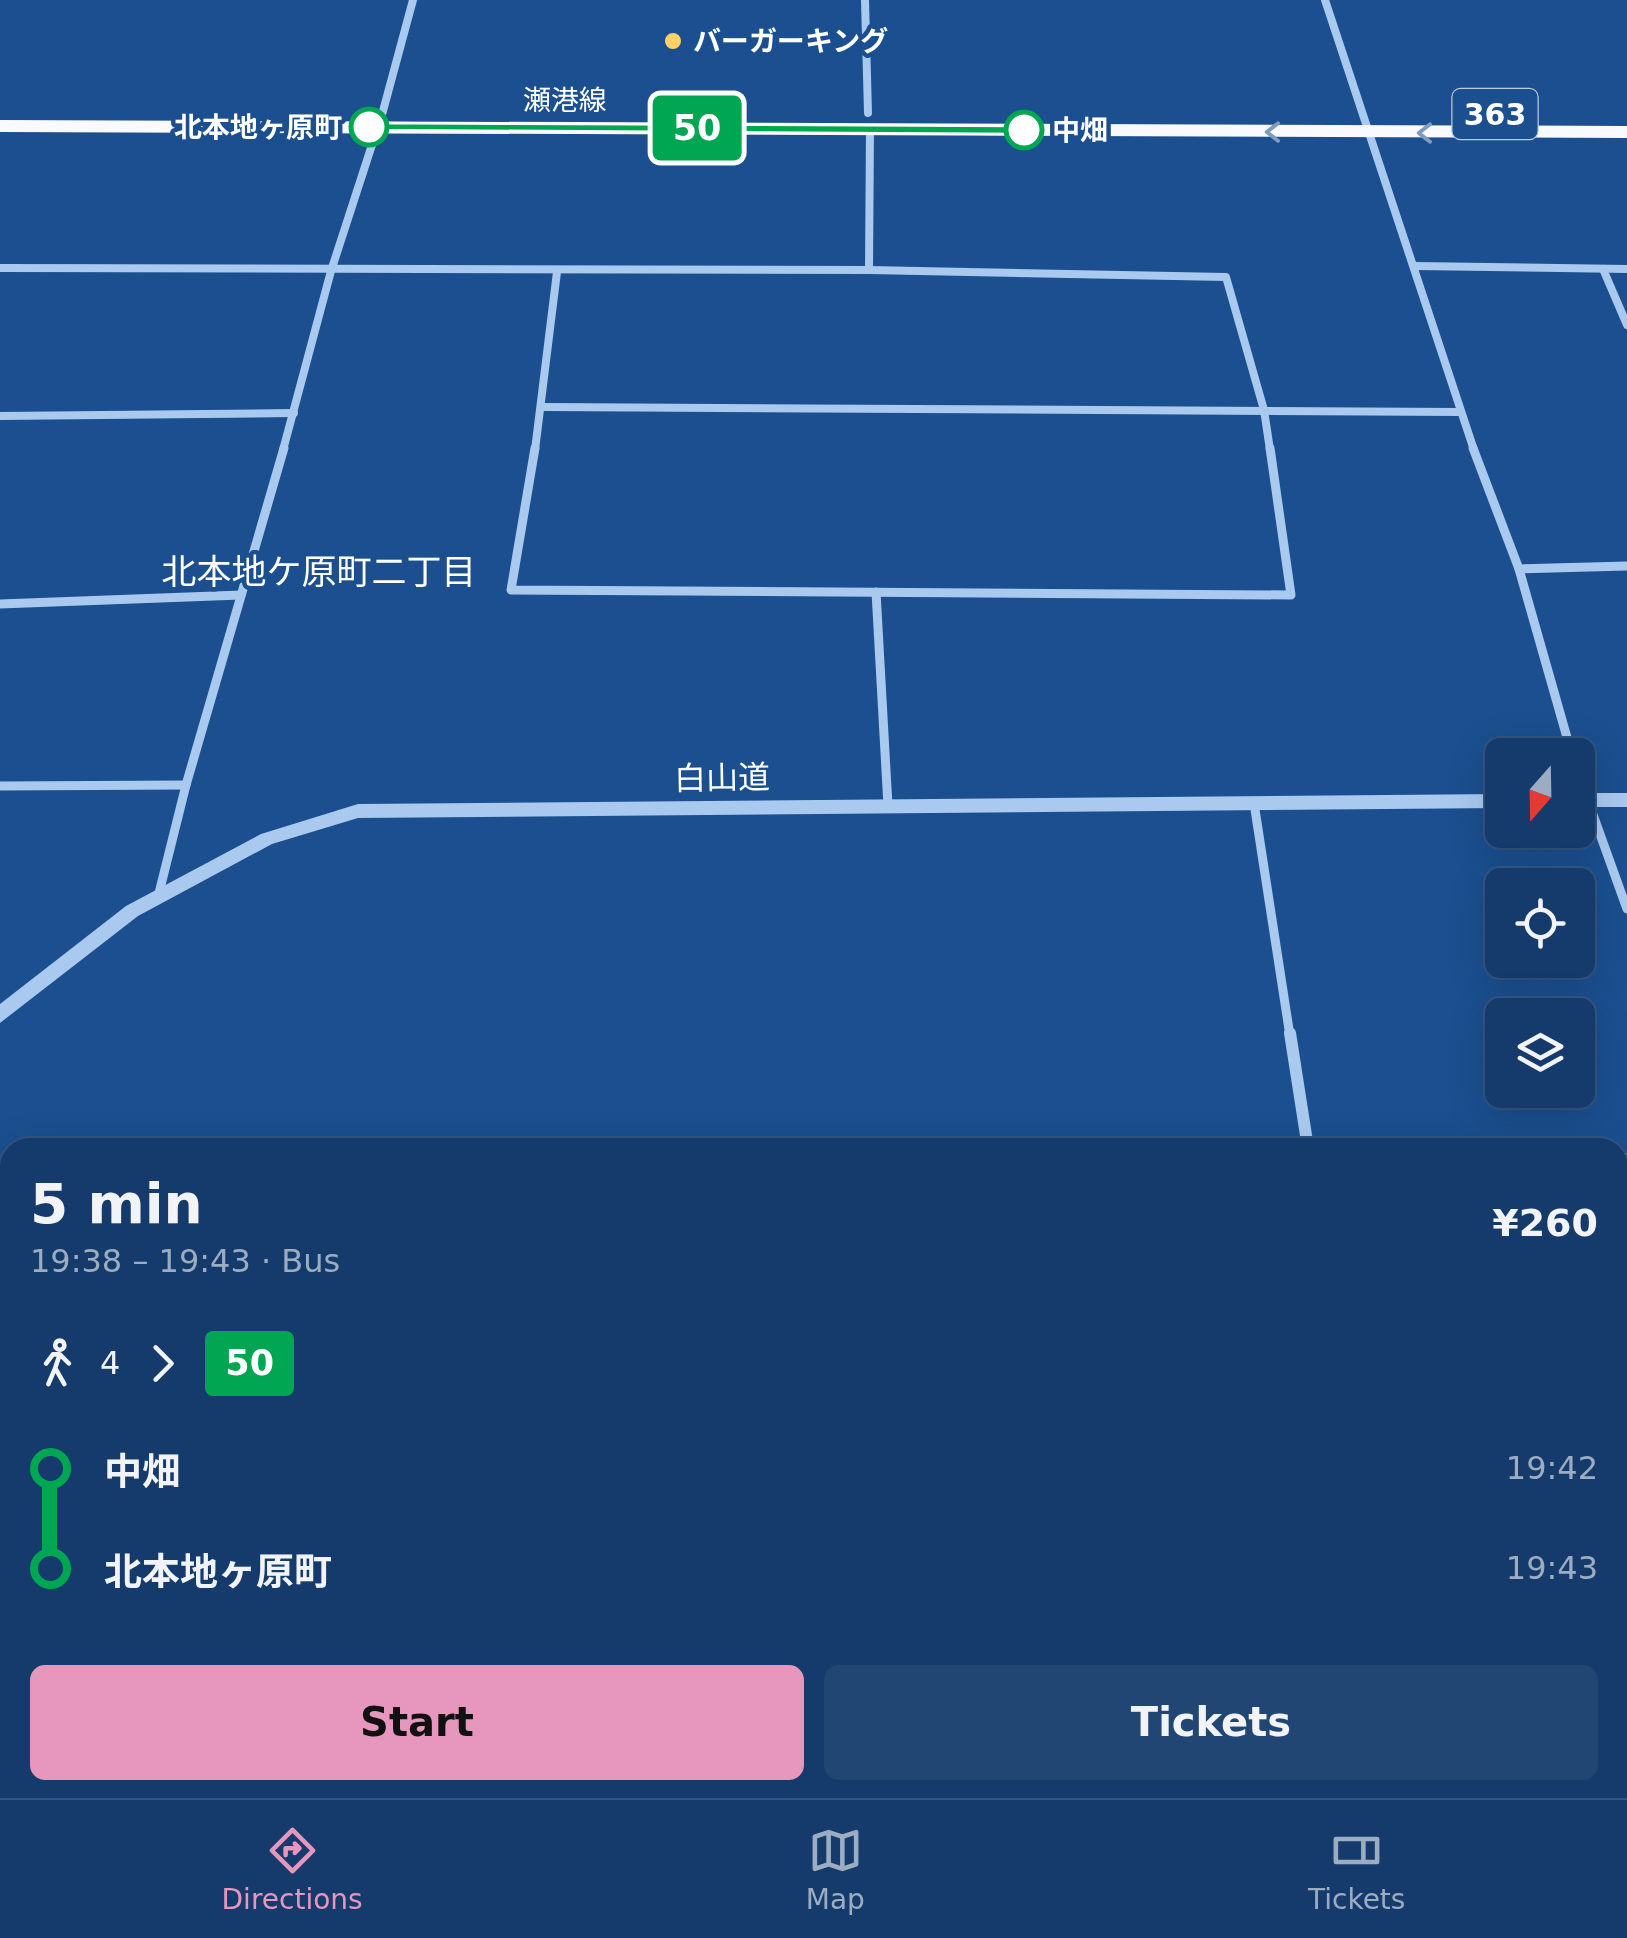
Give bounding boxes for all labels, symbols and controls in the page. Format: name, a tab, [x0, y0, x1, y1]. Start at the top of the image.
place label: バーガーキング	[693, 25, 888, 58]
marker: バーガーキング	[662, 30, 684, 52]
street label: 瀬港線	[523, 84, 607, 117]
road number: 363	[1452, 89, 1538, 139]
line badge: 50	[652, 96, 742, 160]
marker: 北本地ヶ原町	[350, 108, 388, 146]
text: 50	[673, 108, 721, 148]
place label: 北本地ヶ原町	[174, 111, 342, 144]
marker: 中畑	[1005, 111, 1043, 149]
place label: 中畑	[1052, 114, 1108, 147]
one-way arrow	[1264, 121, 1280, 143]
one-way arrow	[1416, 122, 1432, 144]
district label: 北本地ケ原町二丁目	[161, 552, 477, 592]
north arrow	[1485, 738, 1595, 848]
map controls	[1485, 738, 1595, 1108]
street label: 白山道	[674, 758, 770, 798]
button: locate	[1485, 868, 1595, 978]
button: layers	[1485, 998, 1595, 1108]
text: 5 min	[30, 1172, 203, 1236]
text: ¥260	[1492, 1201, 1598, 1245]
text: 19:38 – 19:43 · Bus	[30, 1242, 340, 1280]
icon: walk	[30, 1336, 85, 1391]
icon: forward	[135, 1336, 190, 1391]
text: 50	[225, 1343, 274, 1383]
text: 4	[100, 1344, 120, 1382]
text: 19:42	[1506, 1449, 1598, 1487]
text: 中畑	[104, 1450, 180, 1494]
text: 19:43	[1506, 1549, 1598, 1587]
text: 北本地ヶ原町	[104, 1550, 332, 1594]
button: Start	[30, 1665, 804, 1780]
button: Tickets	[824, 1665, 1598, 1780]
tab: Directions	[222, 1823, 363, 1916]
tab: Map	[806, 1823, 865, 1916]
tab: Tickets	[1308, 1823, 1405, 1916]

